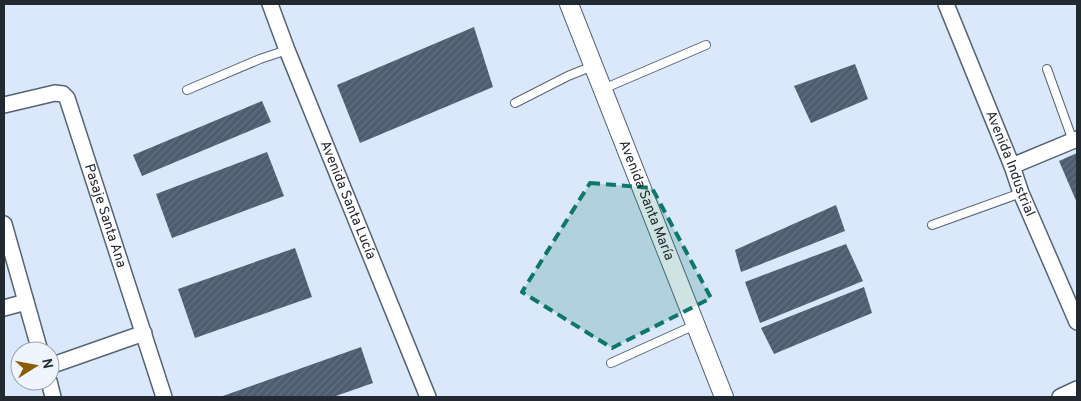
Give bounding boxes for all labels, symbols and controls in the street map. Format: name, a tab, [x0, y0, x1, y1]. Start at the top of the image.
street label: Avenida Industrial	[982, 108, 1039, 219]
street label: Avenida Santa Lucía	[316, 138, 380, 262]
street label: Avenida Santa María	[615, 138, 678, 263]
street label: Pasaje Santa Ana	[80, 162, 130, 270]
north arrow	[10, 341, 60, 391]
text: N	[37, 357, 56, 370]

